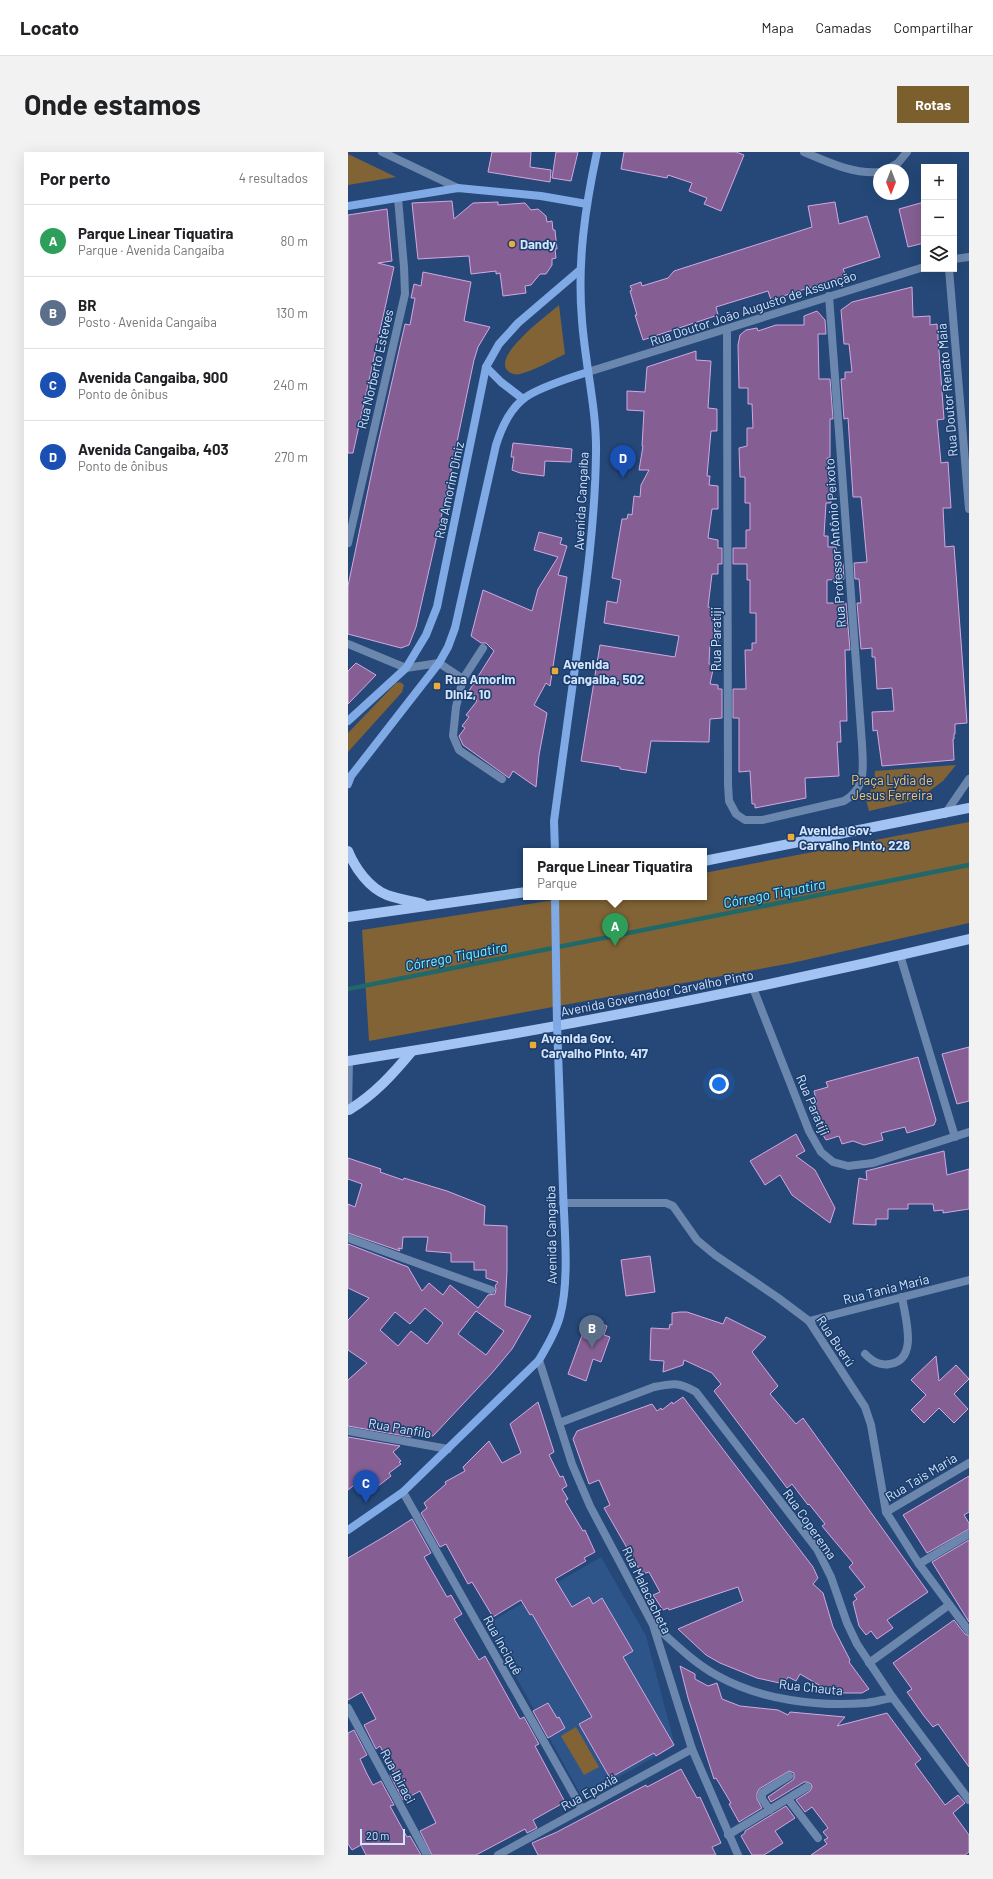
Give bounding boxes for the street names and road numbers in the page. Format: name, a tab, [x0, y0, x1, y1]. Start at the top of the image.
street label: Rua Doutor João Augusto de Assunção	[648, 267, 858, 349]
street label: Rua Norberto Esteves	[353, 308, 397, 430]
street label: Rua Doutor Renato Maia	[933, 323, 961, 457]
street label: Rua Amorim Diniz	[431, 440, 467, 540]
street label: Avenida Cangaíba	[570, 451, 592, 551]
street label: Rua Professor Antônio Peixoto	[821, 458, 849, 628]
street label: Rua Paratiji	[708, 607, 724, 671]
street label: Avenida Governador Carvalho Pinto	[559, 966, 755, 1020]
street label: Rua Paratiji	[793, 1072, 833, 1138]
street label: Avenida Cangaíba	[542, 1186, 560, 1284]
street label: Rua Tania Maria	[841, 1271, 931, 1307]
street label: Rua Buerú	[813, 1313, 859, 1369]
street label: Rua Panfilo	[367, 1415, 433, 1441]
street label: Rua Tais Maria	[882, 1449, 960, 1505]
street label: Rua Coperema	[780, 1486, 840, 1562]
street label: Rua Malacacheta	[619, 1544, 675, 1636]
street label: Rua Inciquê	[480, 1612, 526, 1678]
street label: Rua Chauta	[778, 1676, 844, 1698]
street label: Rua Ibiraci	[377, 1746, 419, 1806]
street label: Rua Epoxiá	[558, 1770, 620, 1814]

